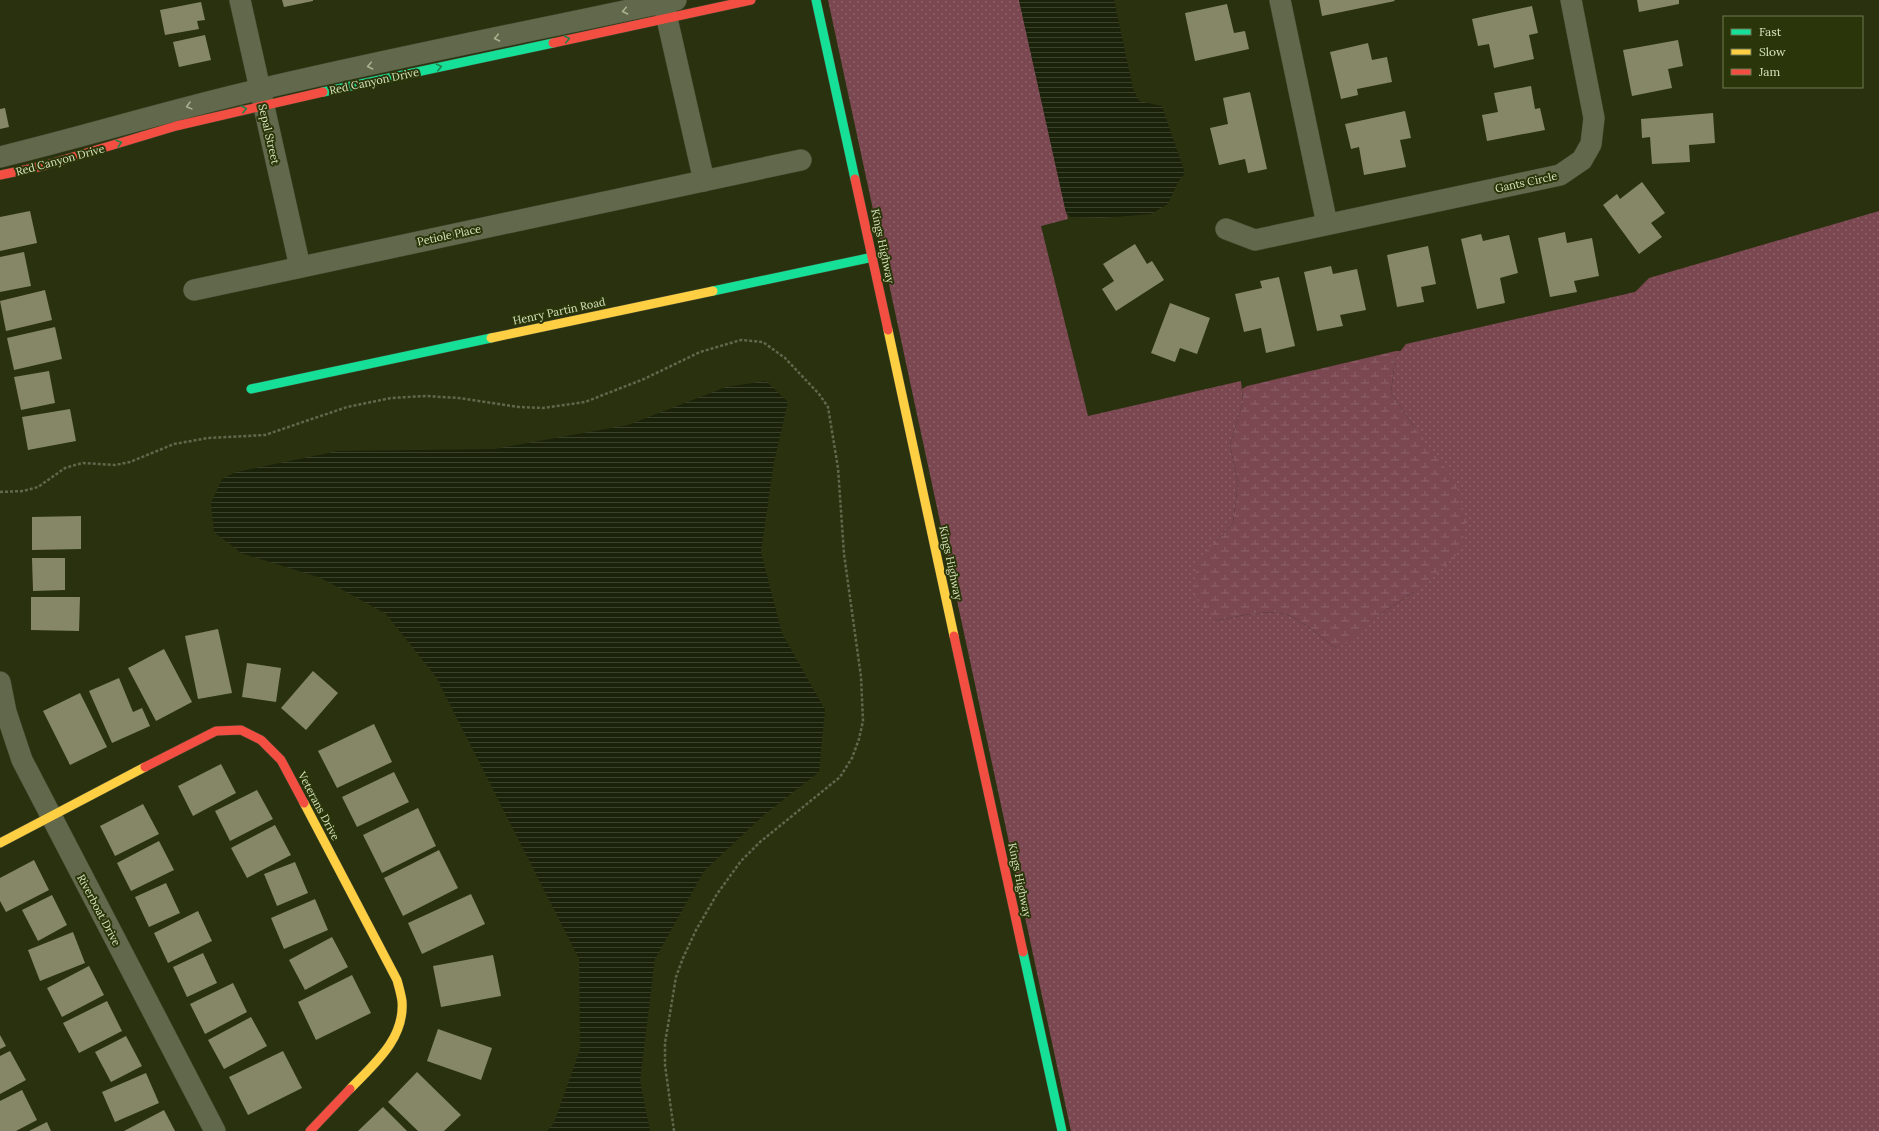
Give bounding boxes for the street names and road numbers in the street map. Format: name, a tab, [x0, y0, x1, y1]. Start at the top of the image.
street label: Red Canyon Drive	[328, 65, 420, 97]
street label: Sepal Street	[255, 102, 283, 166]
street label: Red Canyon Drive	[14, 141, 106, 179]
street label: Gants Circle	[1494, 169, 1558, 195]
street label: Kings Highway	[868, 207, 898, 285]
street label: Petiole Place	[416, 221, 482, 249]
street label: Henry Partin Road	[511, 294, 607, 328]
street label: Kings Highway	[936, 524, 966, 602]
street label: Veterans Drive	[295, 769, 343, 843]
street label: Kings Highway	[1005, 841, 1035, 919]
street label: Riverboat Drive	[74, 872, 124, 948]

